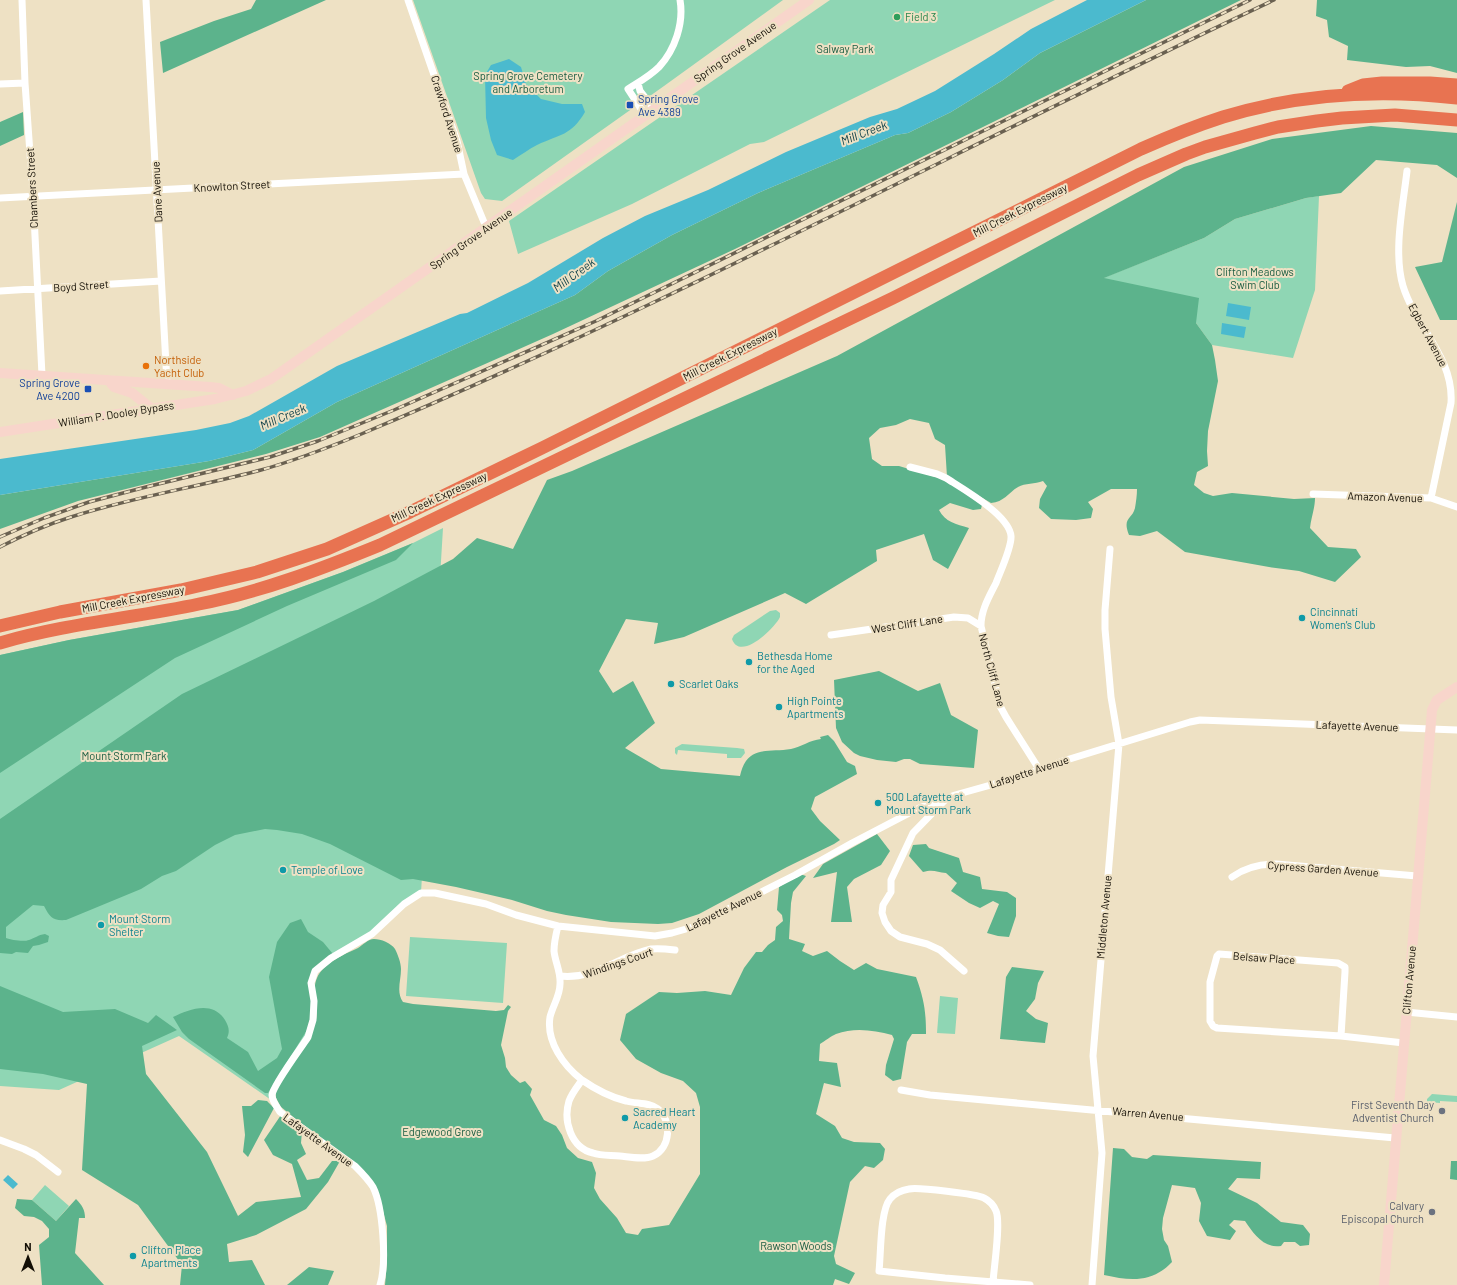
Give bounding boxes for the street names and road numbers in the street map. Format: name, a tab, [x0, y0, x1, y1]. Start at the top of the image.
street label: Spring Grove Avenue	[691, 18, 779, 85]
street label: Crawford Avenue	[429, 73, 466, 154]
street label: Chambers Street	[23, 147, 40, 229]
street label: Dane Avenue	[148, 161, 165, 223]
street label: Knowlton Street	[193, 177, 271, 194]
street label: Mill Creek Expressway	[970, 180, 1069, 239]
street label: Spring Grove Avenue	[427, 205, 515, 272]
street label: Boyd Street	[53, 277, 109, 294]
street label: Egbert Avenue	[1406, 301, 1451, 369]
street label: Mill Creek Expressway	[680, 324, 779, 383]
street label: William P. Dooley Bypass	[57, 398, 175, 429]
street label: Mill Creek Expressway	[389, 469, 489, 524]
street label: Amazon Avenue	[1347, 489, 1423, 504]
street label: Mill Creek Expressway	[81, 582, 185, 615]
street label: West Cliff Lane	[870, 611, 944, 636]
street label: North Cliff Lane	[976, 632, 1009, 708]
street label: Lafayette Avenue	[1315, 718, 1399, 733]
street label: Lafayette Avenue	[988, 753, 1070, 790]
street label: Cypress Garden Avenue	[1267, 858, 1379, 879]
street label: Middleton Avenue	[1093, 874, 1114, 959]
street label: Lafayette Avenue	[684, 886, 764, 934]
street label: Windings Court	[581, 944, 655, 981]
street label: Clifton Avenue	[1399, 945, 1418, 1015]
street label: Belsaw Place	[1232, 949, 1296, 966]
street label: Warren Avenue	[1112, 1104, 1184, 1123]
street label: Lafayette Avenue	[281, 1110, 356, 1169]

